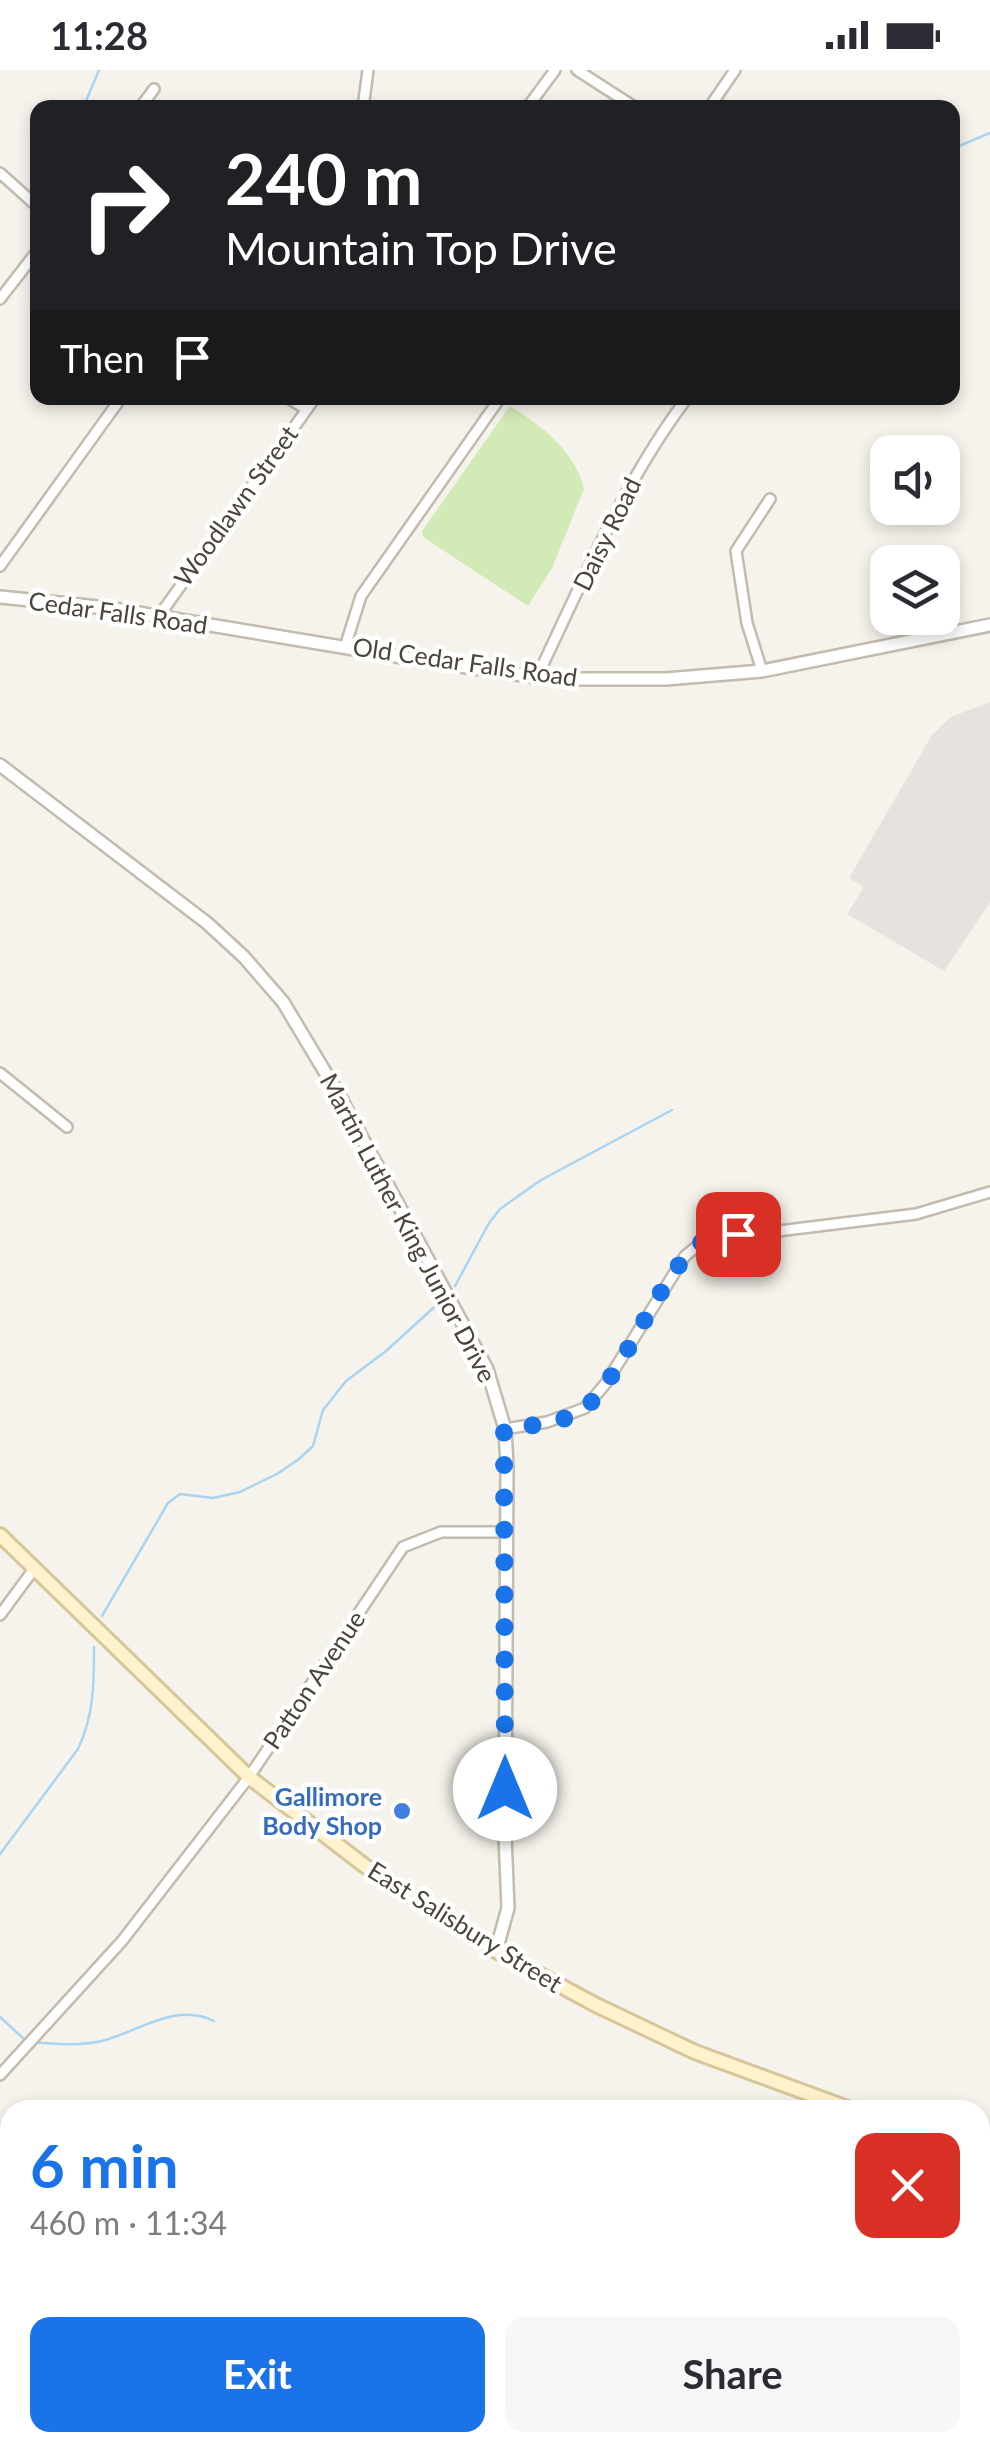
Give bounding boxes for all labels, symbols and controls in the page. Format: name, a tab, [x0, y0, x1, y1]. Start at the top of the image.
text: 11:28	[50, 12, 148, 58]
text: 240 m	[225, 136, 422, 220]
icon: right	[60, 140, 190, 270]
text: Mountain Top Drive	[225, 221, 617, 275]
icon: arrive	[165, 330, 220, 385]
text: Then	[60, 335, 145, 381]
street label: Woodlawn Street	[167, 419, 303, 591]
map controls	[870, 435, 960, 635]
button: sound	[870, 435, 960, 525]
street label: Daisy Road	[566, 472, 646, 595]
button: layers	[870, 545, 960, 635]
street label: Cedar Falls Road	[27, 585, 210, 639]
street label: Old Cedar Falls Road	[351, 630, 579, 692]
street label: Martin Luther King Junior Drive	[315, 1068, 503, 1387]
pin	[696, 1192, 781, 1277]
icon: arrive	[711, 1207, 766, 1262]
street label: Patton Avenue	[256, 1605, 370, 1754]
position arrow	[453, 1737, 557, 1841]
place label: Gallimore Body Shop	[262, 1781, 382, 1840]
marker: Gallimore Body Shop	[391, 1800, 413, 1822]
street label: East Salisbury Street	[363, 1854, 568, 1998]
text: 6 min	[30, 2129, 179, 2201]
button: close	[855, 2133, 960, 2238]
text: 460 m · 11:34	[30, 2203, 227, 2242]
button: Exit	[30, 2317, 485, 2432]
button: Share	[505, 2317, 960, 2432]

